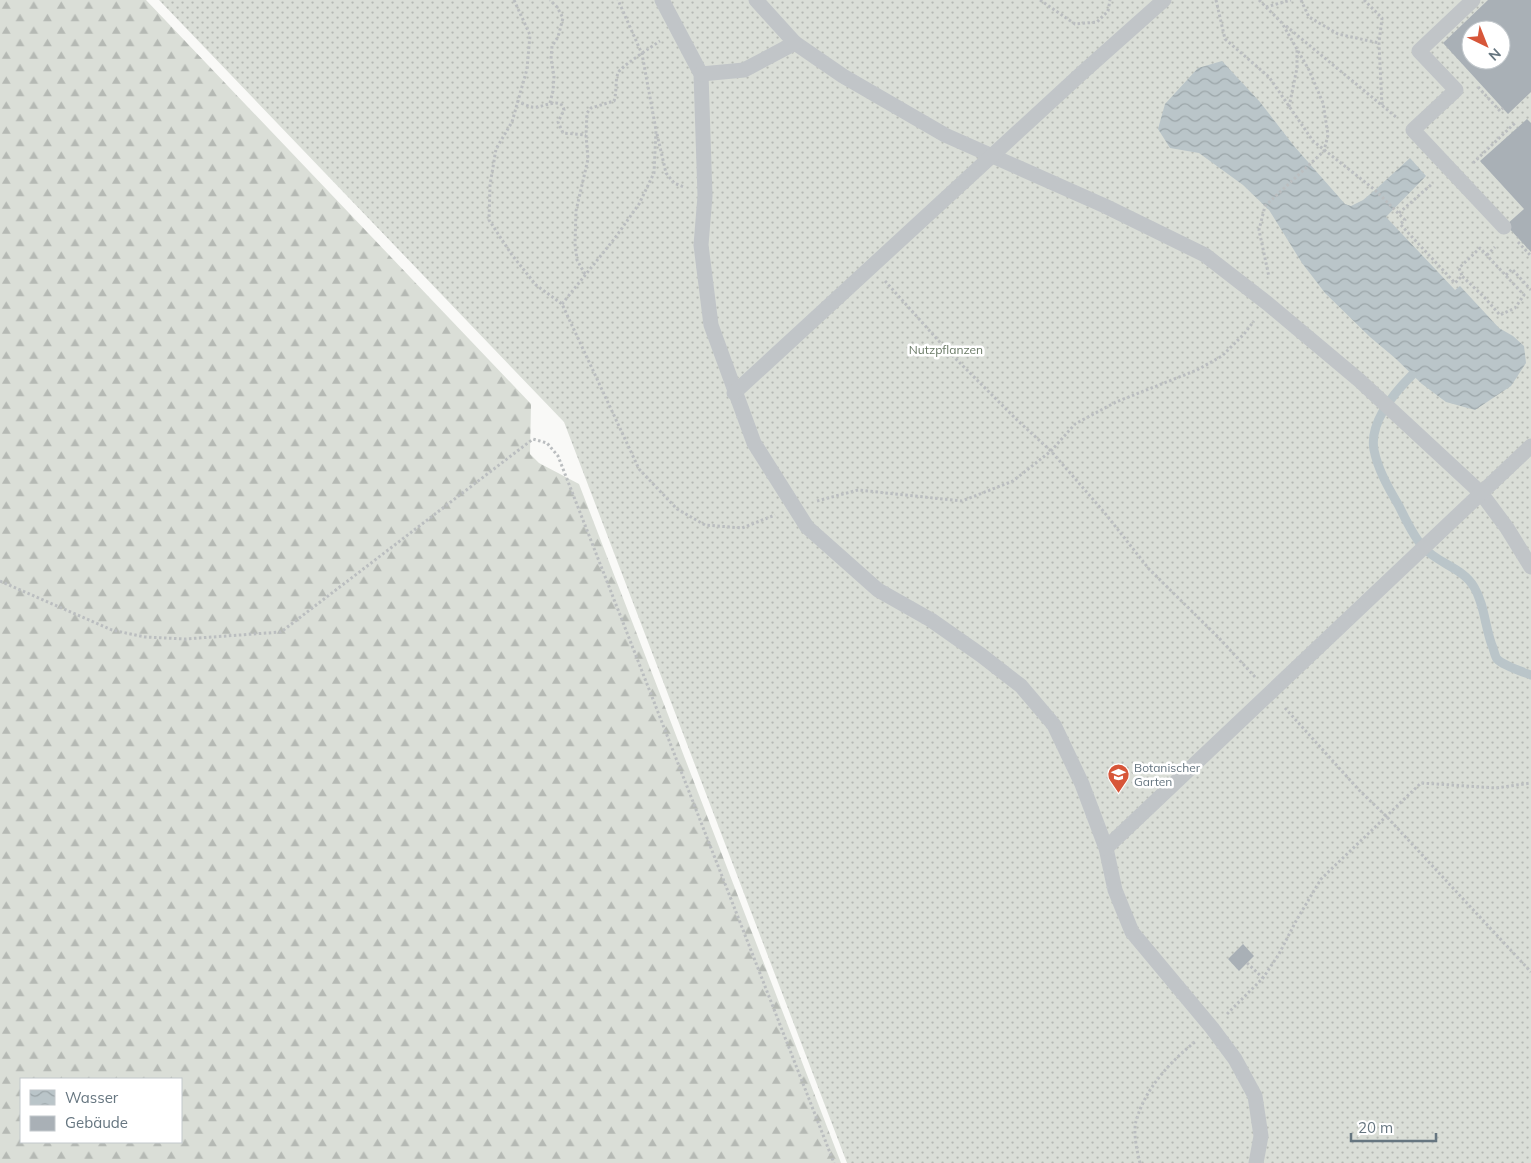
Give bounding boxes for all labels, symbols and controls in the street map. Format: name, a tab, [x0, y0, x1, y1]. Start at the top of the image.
north arrow	[1461, 20, 1511, 70]
text: N	[1485, 44, 1505, 65]
park label: Nutzpflanzen	[909, 342, 983, 357]
place label: Botanischer Garten	[1134, 760, 1201, 789]
school or university icon: Botanischer Garten	[1106, 762, 1130, 793]
legend	[20, 1078, 182, 1143]
text: Wasser	[65, 1088, 119, 1107]
scale bar	[1351, 1110, 1436, 1142]
text: Gebäude	[65, 1113, 128, 1132]
text: 20 m	[1358, 1118, 1393, 1137]

